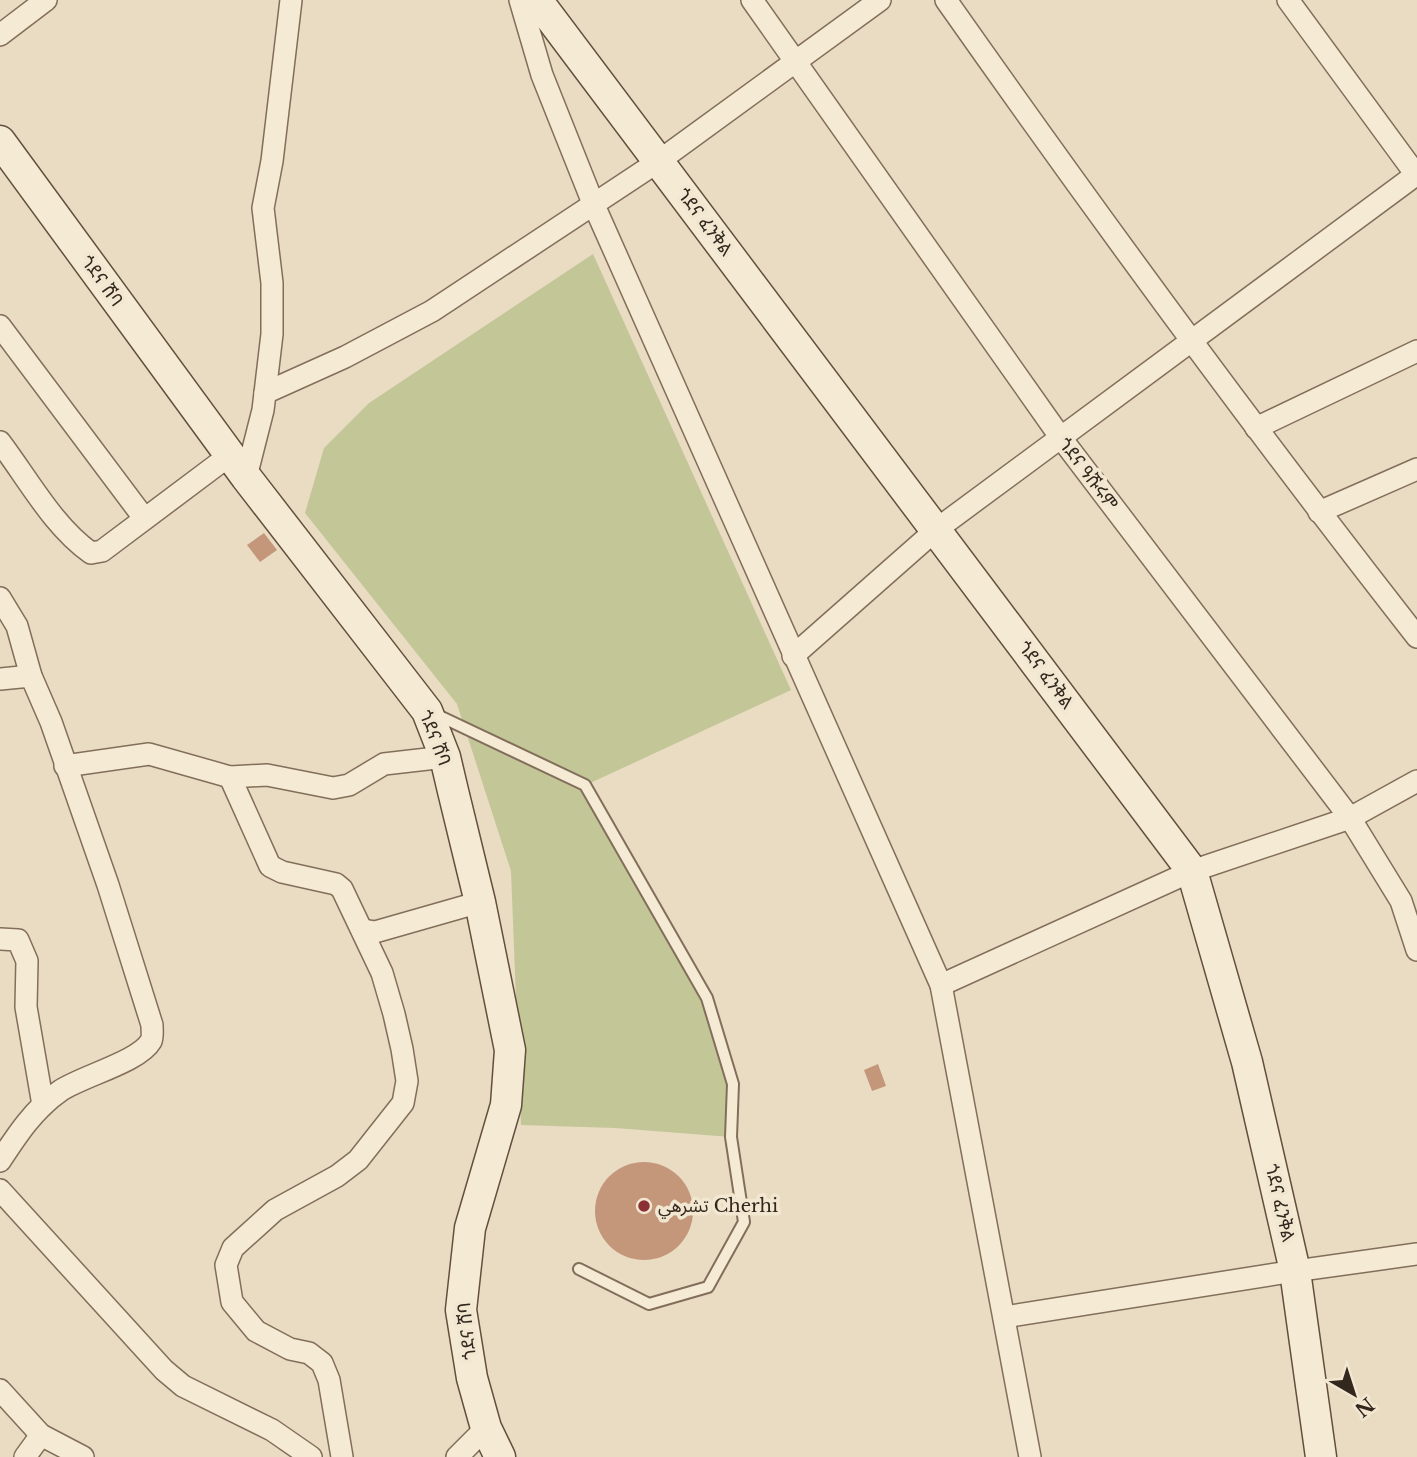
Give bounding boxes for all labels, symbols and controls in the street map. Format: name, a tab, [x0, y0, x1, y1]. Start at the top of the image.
street label: ጎደና ፈንቅል	[672, 184, 738, 260]
street label: ጎደና ሸባ	[76, 251, 128, 311]
street label: ጎደና ዓሹሩም	[1054, 434, 1122, 515]
street label: ጎደና ፈንቅል	[1013, 637, 1079, 713]
street label: ጎደና ሸባ	[414, 707, 456, 769]
street label: ጎደና ፈንቅል	[1260, 1162, 1300, 1244]
place label: تشرهي Cherhi	[658, 1195, 778, 1219]
marker: تشرهي Cherhi	[636, 1198, 652, 1214]
street label: ጎደና ሸባ	[453, 1301, 481, 1361]
north arrow	[1319, 1359, 1389, 1429]
text: N	[1350, 1392, 1379, 1421]

